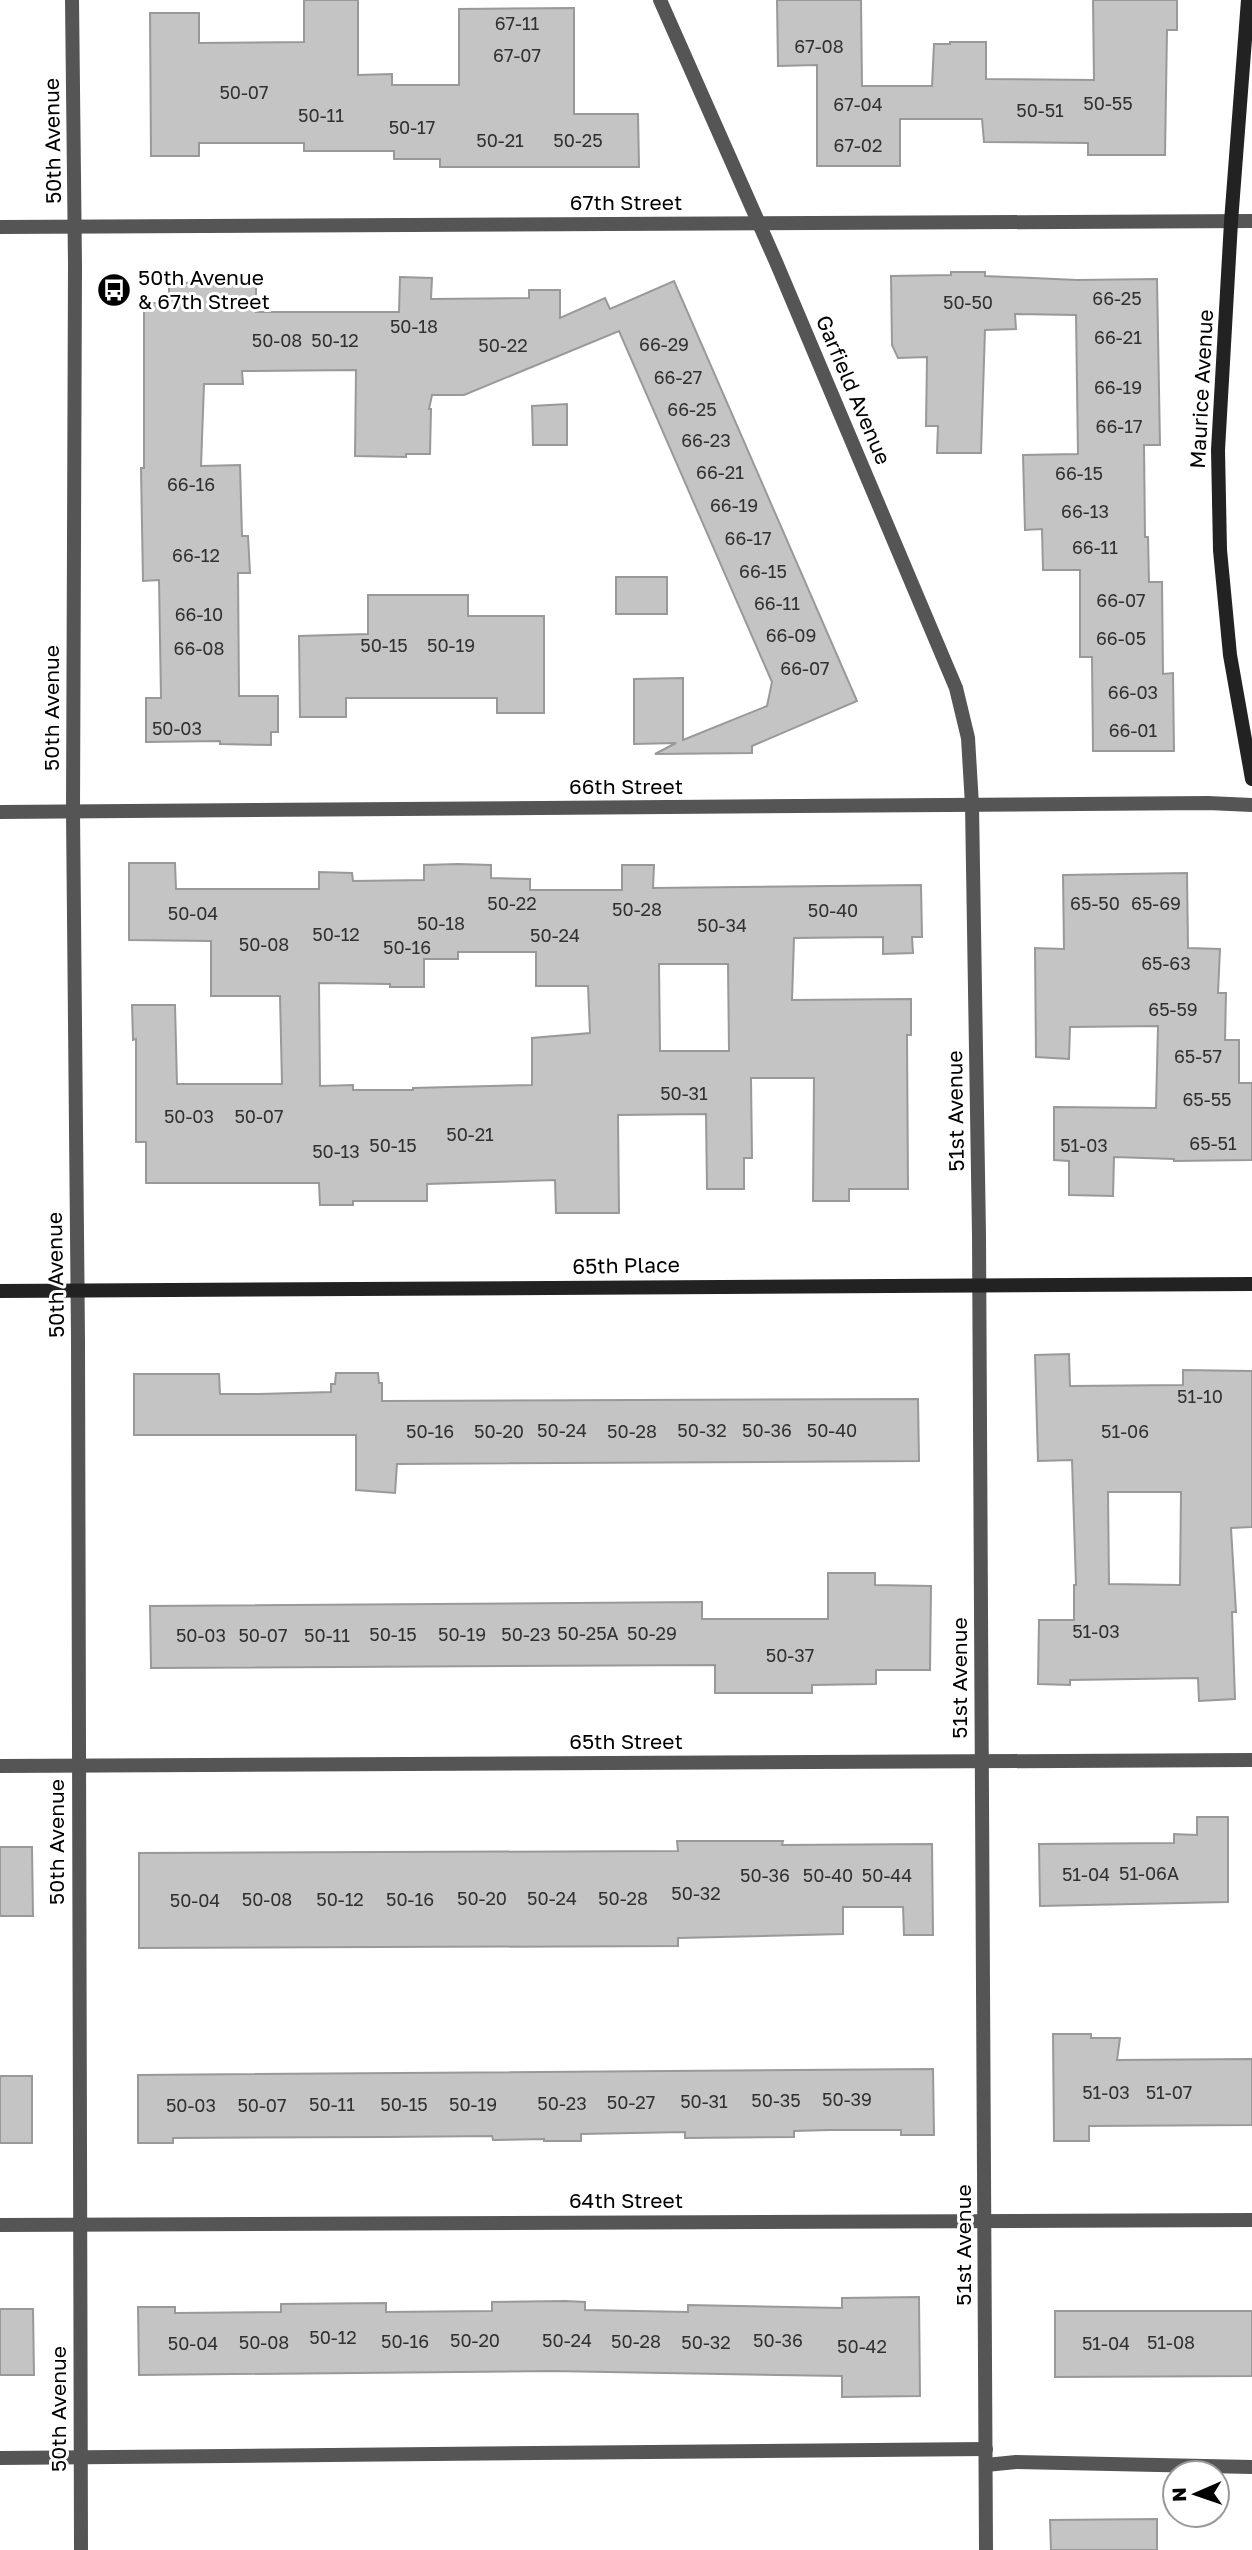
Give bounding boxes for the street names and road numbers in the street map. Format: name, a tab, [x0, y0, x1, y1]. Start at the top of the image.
street label: 50th Avenue	[38, 78, 66, 204]
street label: 67th Street	[570, 189, 682, 215]
street label: Maurice Avenue	[1184, 309, 1218, 469]
street label: Garfield Avenue	[811, 311, 897, 468]
street label: 50th Avenue	[38, 645, 64, 771]
street label: 66th Street	[569, 773, 683, 799]
street label: 51st Avenue	[941, 1050, 969, 1172]
street label: 50th Avenue	[41, 1212, 69, 1338]
street label: 65th Place	[572, 1251, 680, 1279]
street label: 51st Avenue	[946, 1617, 972, 1739]
street label: 65th Street	[569, 1728, 683, 1754]
street label: 50th Avenue	[43, 1779, 69, 1905]
street label: 51st Avenue	[950, 2184, 976, 2306]
street label: 64th Street	[569, 2187, 683, 2213]
street label: 50th Avenue	[45, 2346, 71, 2472]

